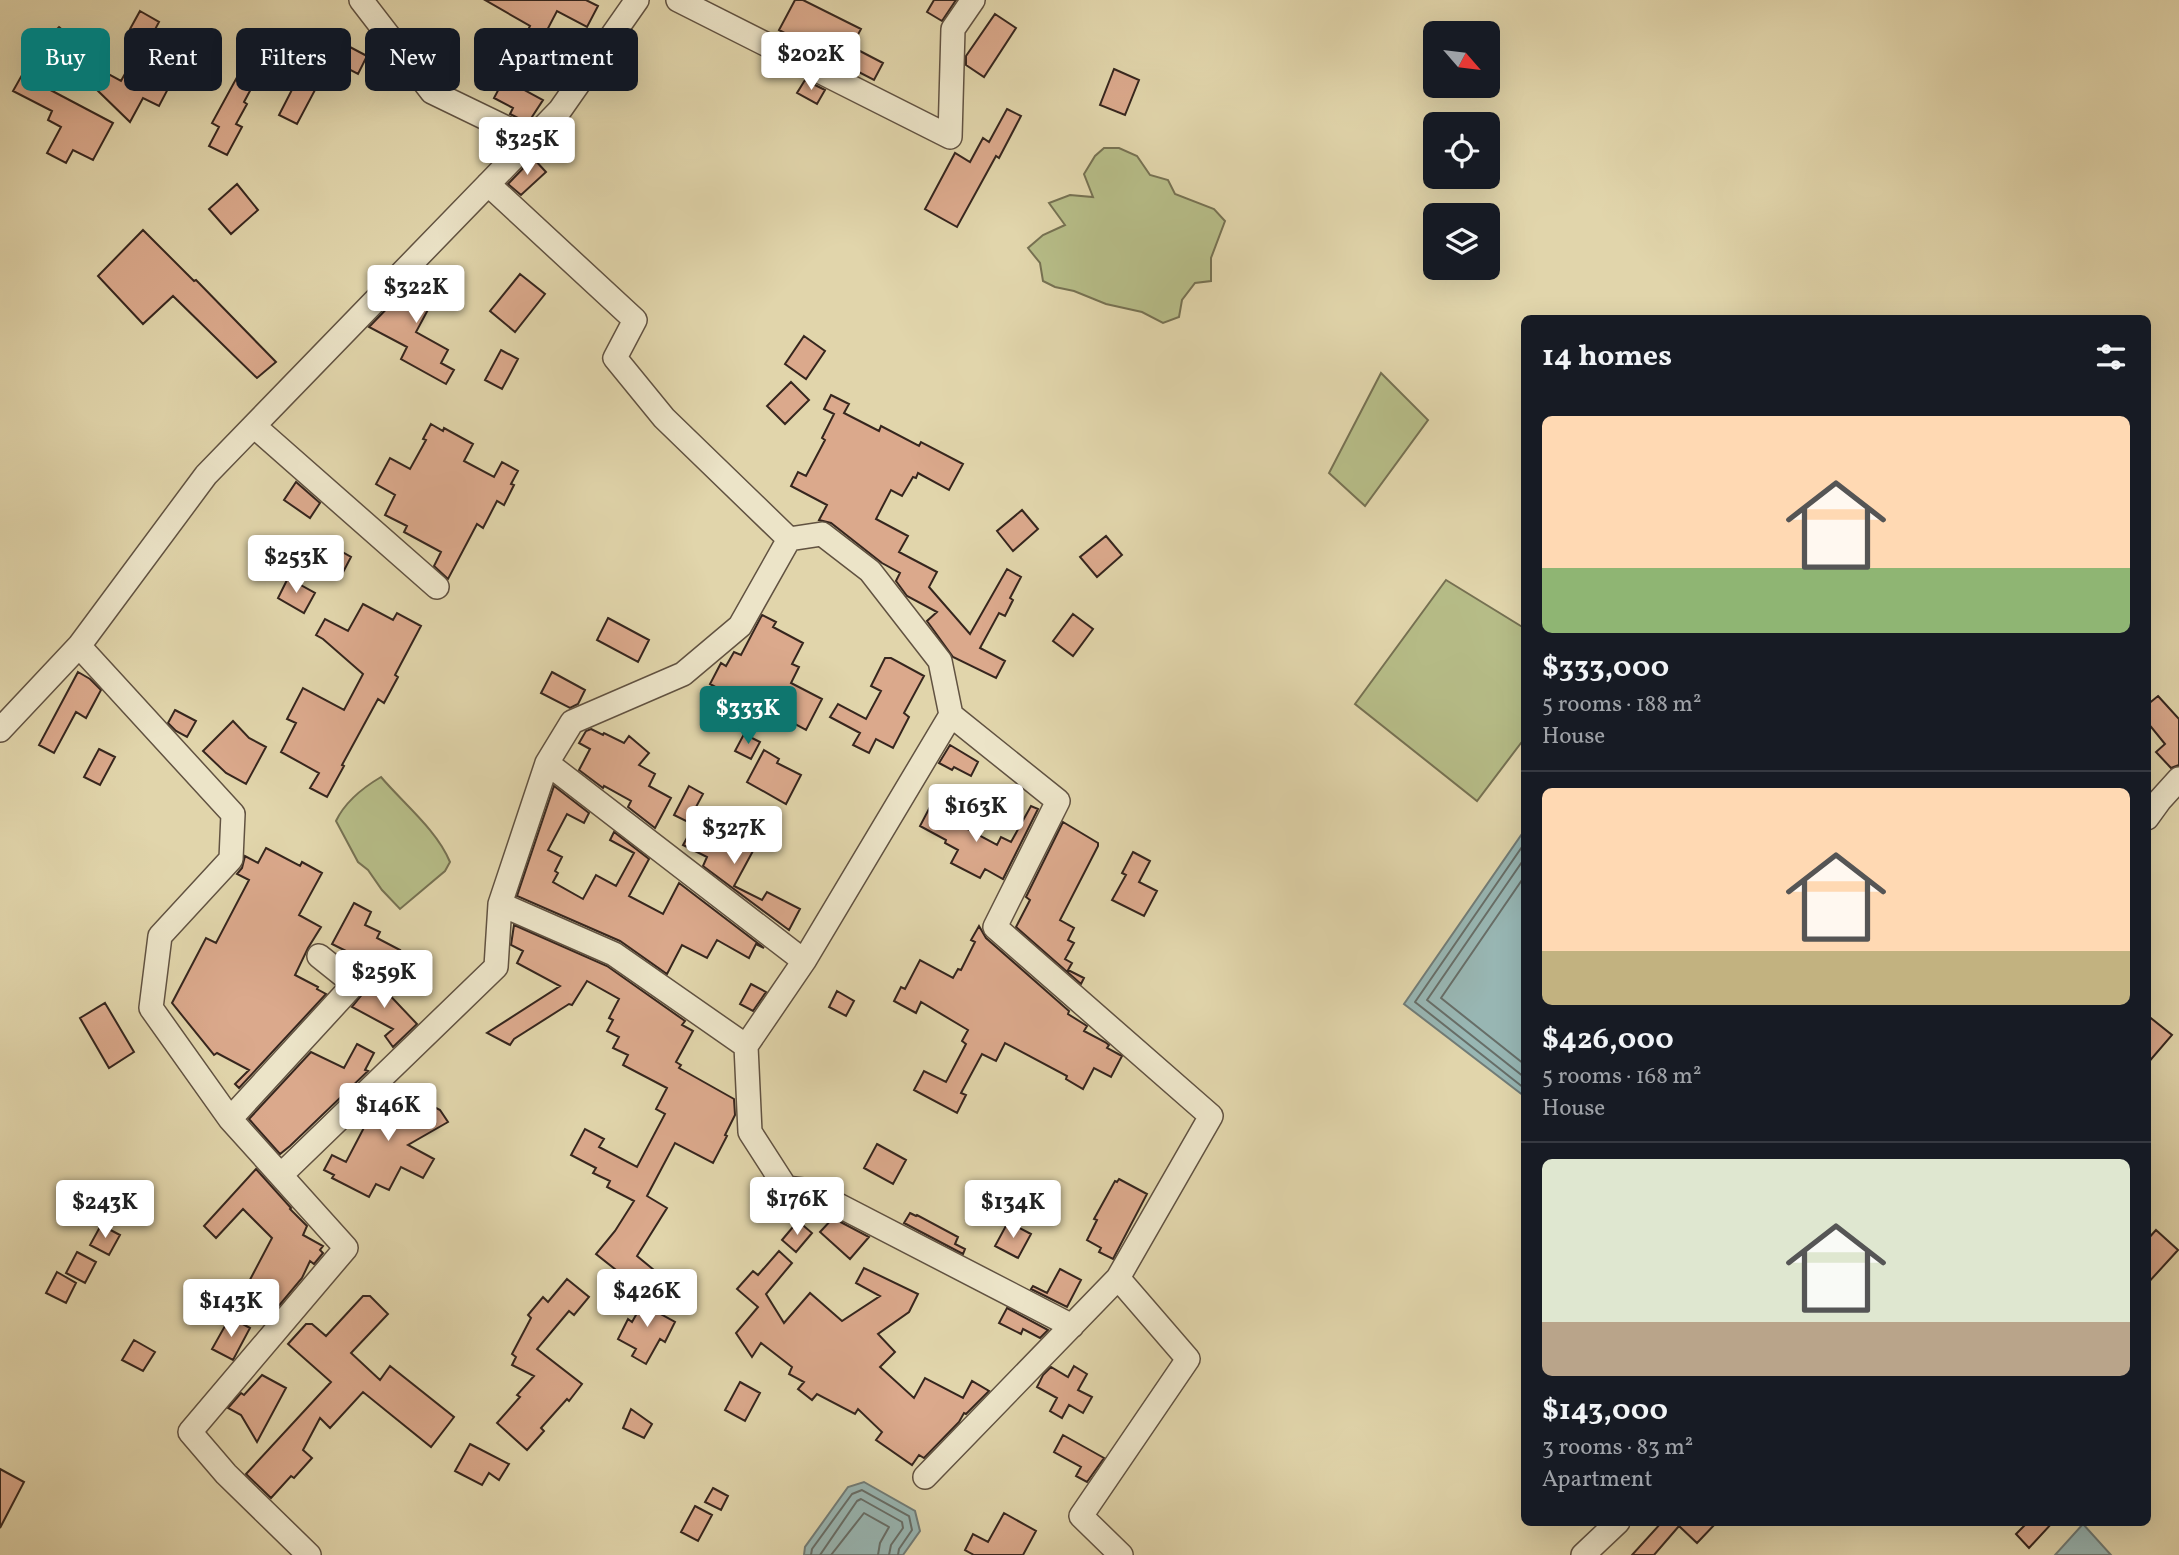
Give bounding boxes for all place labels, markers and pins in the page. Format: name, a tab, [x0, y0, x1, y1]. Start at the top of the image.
pin: $202K	[762, 32, 860, 92]
pin: $325K	[478, 118, 576, 177]
pin: $322K	[367, 266, 465, 325]
pin: $253K	[247, 536, 345, 595]
pin: $333K	[699, 686, 797, 746]
pin: $163K	[927, 784, 1025, 844]
pin: $327K	[685, 806, 783, 866]
pin: $259K	[335, 950, 433, 1010]
pin: $146K	[339, 1084, 437, 1143]
pin: $176K	[748, 1178, 846, 1237]
pin: $243K	[56, 1180, 154, 1240]
pin: $134K	[964, 1180, 1062, 1240]
pin: $426K	[598, 1270, 696, 1329]
pin: $143K	[182, 1280, 280, 1339]

